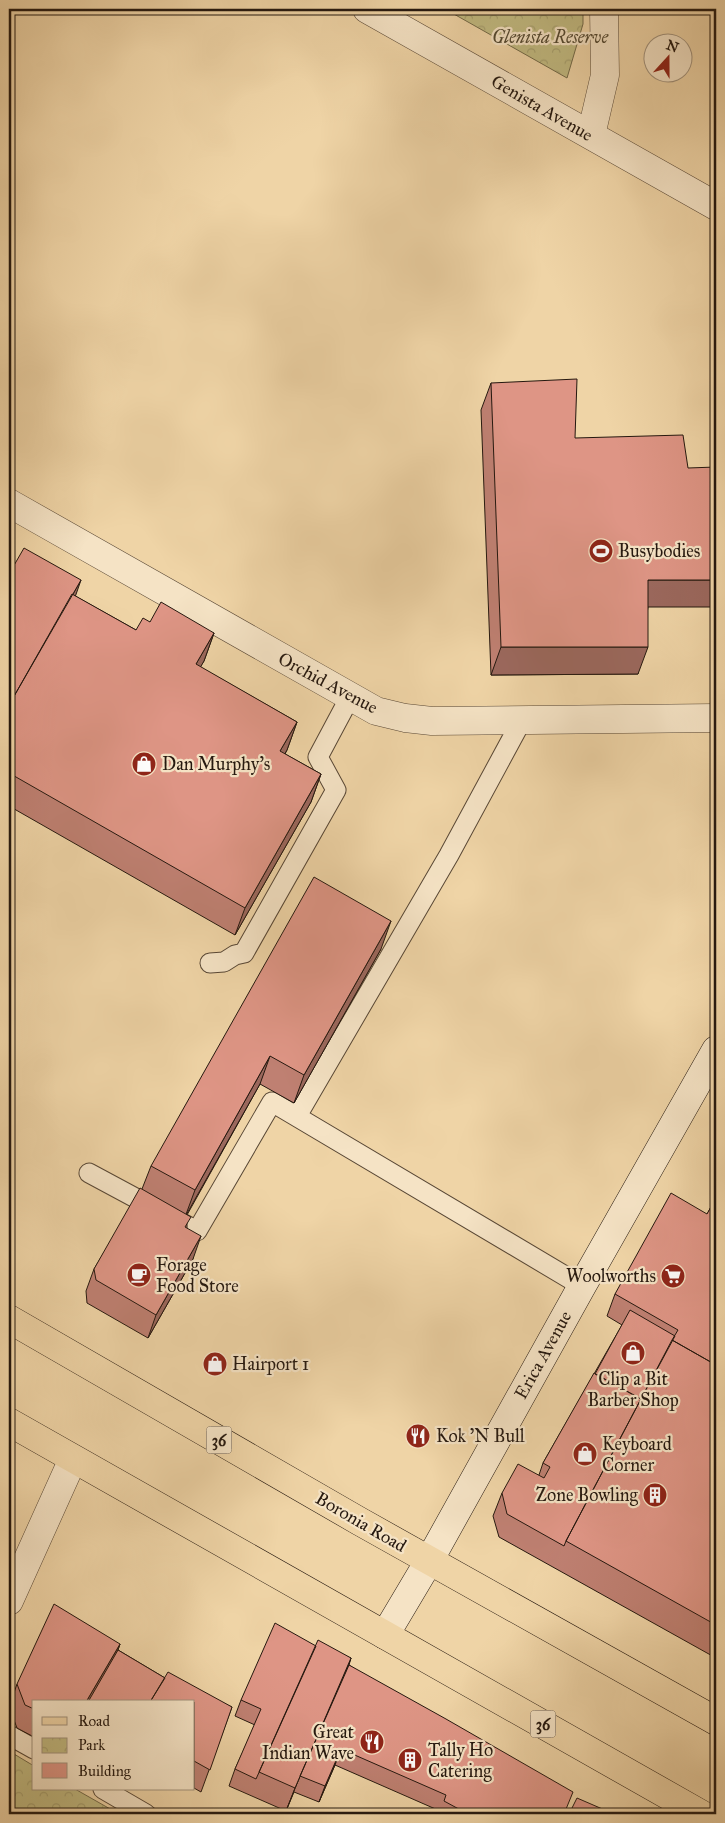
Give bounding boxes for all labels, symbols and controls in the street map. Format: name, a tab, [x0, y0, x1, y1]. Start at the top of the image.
park label: Glenista Reserve	[492, 26, 609, 48]
north arrow	[642, 32, 692, 82]
text: N	[664, 36, 681, 56]
street label: Genista Avenue	[487, 70, 597, 146]
sports icon: Busybodies	[588, 538, 614, 564]
place label: Busybodies	[618, 540, 700, 562]
street label: Orchid Avenue	[274, 648, 382, 718]
shop icon: Dan Murphy's	[131, 751, 157, 777]
place label: Dan Murphy's	[162, 753, 270, 775]
place label: Forage Food Store	[156, 1254, 239, 1297]
cafe icon: Forage Food Store	[126, 1262, 152, 1288]
supermarket icon: Woolworths	[660, 1263, 686, 1289]
place label: Woolworths	[566, 1265, 656, 1287]
street label: Erica Avenue	[510, 1307, 576, 1403]
shop icon: Clip a Bit Barber Shop	[620, 1340, 646, 1366]
shop icon: Hairport 1	[202, 1351, 228, 1377]
place label: Hairport 1	[232, 1353, 309, 1375]
place label: Clip a Bit Barber Shop	[587, 1368, 679, 1411]
restaurant icon: Kok 'N Bull	[405, 1423, 431, 1449]
place label: Kok 'N Bull	[436, 1425, 525, 1447]
road number: 36	[206, 1426, 232, 1454]
place label: Keyboard Corner	[602, 1433, 672, 1476]
shop icon: Keyboard Corner	[572, 1441, 598, 1467]
building icon: Zone Bowling	[642, 1482, 668, 1508]
place label: Zone Bowling	[536, 1484, 639, 1507]
street label: Boronia Road	[312, 1487, 410, 1557]
legend	[32, 1700, 195, 1790]
road number: 36	[530, 1710, 556, 1738]
text: Road	[78, 1712, 110, 1730]
place label: Great Indian Wave	[262, 1721, 355, 1764]
restaurant icon: Great Indian Wave	[359, 1729, 385, 1755]
text: Park	[78, 1736, 105, 1754]
place label: Tally Ho Catering	[428, 1739, 493, 1783]
building icon: Tally Ho Catering	[397, 1747, 423, 1773]
text: Building	[78, 1762, 132, 1780]

